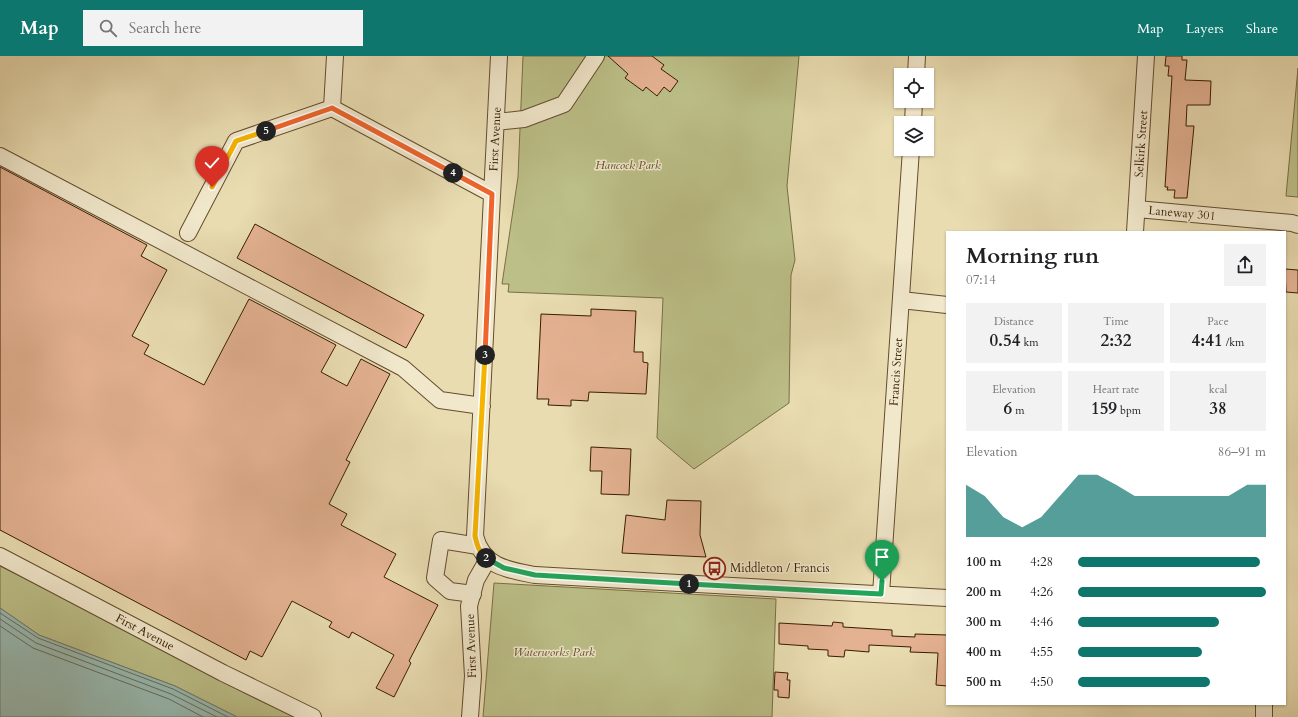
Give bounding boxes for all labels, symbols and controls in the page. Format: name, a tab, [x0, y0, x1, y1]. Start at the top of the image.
search box	[83, 10, 363, 46]
text: Map	[20, 15, 59, 41]
icon: search	[97, 17, 119, 39]
text: Search here	[129, 18, 201, 38]
text: Map	[1137, 19, 1164, 38]
text: Layers	[1186, 19, 1224, 38]
text: Share	[1246, 19, 1278, 38]
map controls	[894, 68, 934, 156]
button: locate	[894, 68, 934, 108]
street label: First Avenue	[485, 106, 505, 172]
street label: Selkirk Street	[1131, 110, 1151, 178]
button: layers	[894, 116, 934, 156]
pin: 5	[256, 121, 276, 141]
text: 5	[263, 123, 269, 138]
pin	[195, 146, 229, 187]
icon: check	[201, 152, 223, 174]
park label: Hancock Park	[595, 157, 661, 173]
pin: 4	[443, 163, 463, 183]
text: 4	[450, 165, 456, 180]
street label: Laneway 301	[1148, 202, 1216, 224]
text: Morning run	[966, 241, 1099, 271]
button: share	[1224, 244, 1266, 286]
text: 07:14	[966, 271, 996, 289]
text: Distance	[994, 314, 1034, 329]
text: Time	[1103, 314, 1129, 329]
text: Pace	[1207, 314, 1229, 329]
text: 0.54	[989, 329, 1020, 352]
text: 2:32	[1100, 329, 1132, 352]
text: 4:41	[1192, 329, 1223, 352]
text: km	[1020, 335, 1039, 350]
text: /km	[1223, 335, 1244, 350]
street label: Francis Street	[886, 337, 906, 407]
pin: 3	[475, 345, 495, 365]
text: 3	[482, 347, 488, 362]
text: Elevation	[992, 382, 1036, 397]
text: Heart rate	[1093, 382, 1139, 397]
text: kcal	[1209, 382, 1227, 397]
text: 6	[1004, 397, 1012, 420]
text: 159	[1091, 397, 1117, 420]
text: 38	[1209, 397, 1227, 420]
text: m	[1012, 403, 1024, 418]
text: bpm	[1117, 403, 1141, 418]
text: Elevation	[966, 443, 1018, 461]
text: 86–91 m	[1218, 443, 1266, 461]
pin	[865, 540, 899, 581]
icon: arrive	[871, 546, 893, 568]
pin: 2	[476, 548, 496, 568]
text: 2	[483, 550, 489, 565]
text: 100 m	[966, 553, 1001, 571]
text: 4:28	[1030, 553, 1053, 571]
bus stop icon: Middleton / Francis	[702, 555, 728, 581]
place label: Middleton / Francis	[730, 560, 829, 576]
pin: 1	[679, 574, 699, 594]
text: 1	[686, 576, 692, 591]
text: 200 m	[966, 583, 1001, 601]
text: 4:26	[1030, 583, 1053, 601]
street label: First Avenue	[113, 610, 177, 654]
street label: First Avenue	[462, 613, 480, 679]
text: 300 m	[966, 613, 1001, 631]
text: 4:46	[1030, 613, 1053, 631]
text: 400 m	[966, 643, 1001, 661]
text: 4:55	[1030, 643, 1053, 661]
park label: Waterworks Park	[513, 644, 595, 660]
text: 500 m	[966, 673, 1001, 691]
text: 4:50	[1030, 673, 1053, 691]

